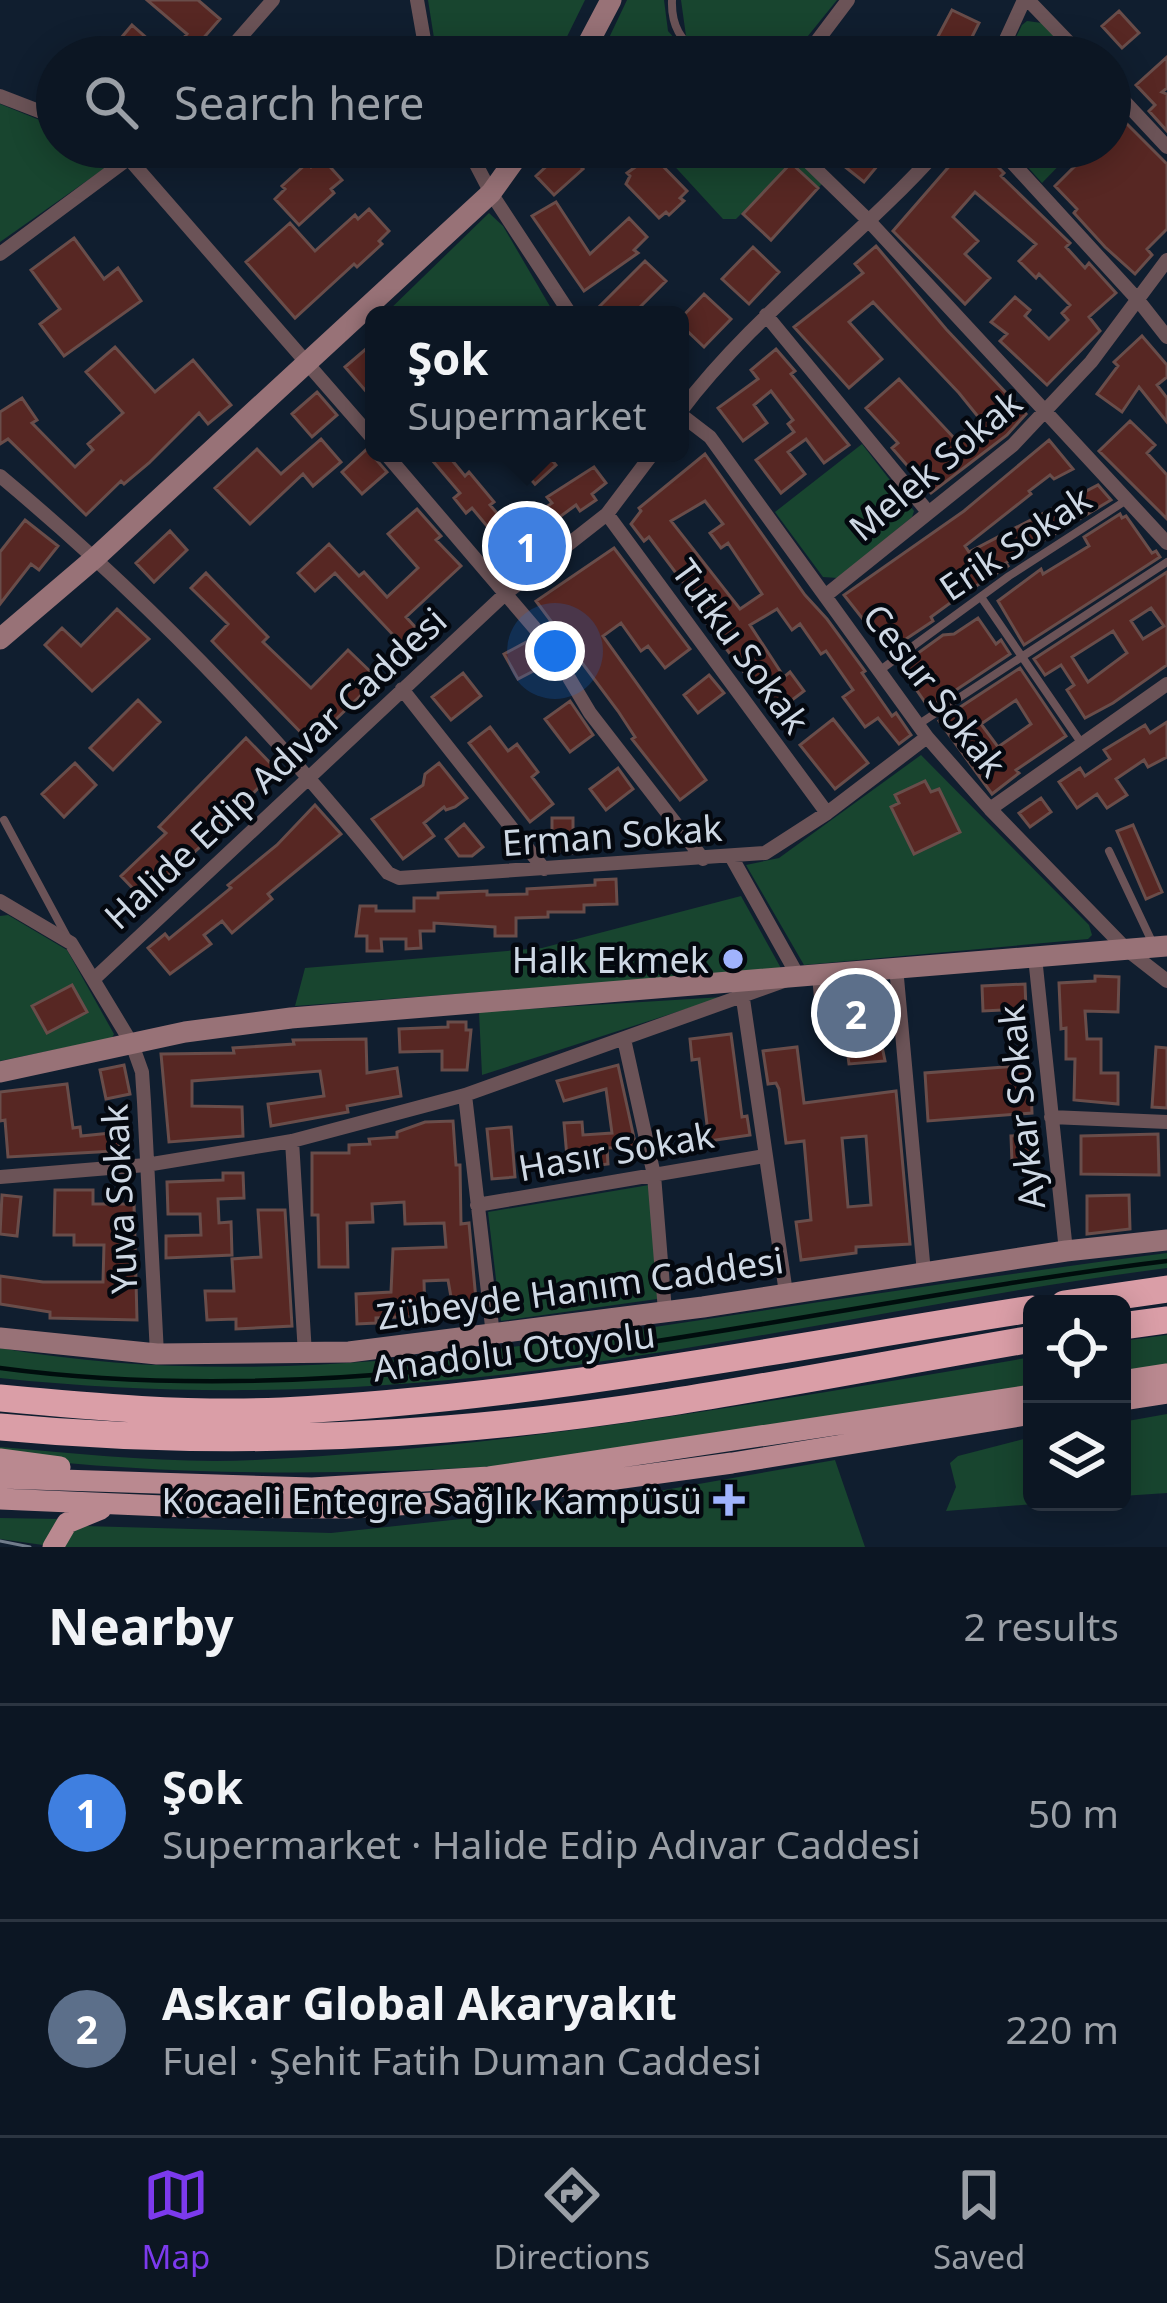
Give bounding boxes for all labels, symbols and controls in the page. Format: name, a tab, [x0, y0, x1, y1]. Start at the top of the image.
search box	[36, 36, 1131, 168]
icon: search	[78, 69, 144, 135]
text: Search here	[174, 72, 424, 133]
popup	[365, 306, 689, 462]
text: Şok	[408, 327, 488, 388]
street label: Melek Sokak	[838, 378, 1032, 552]
text: Supermarket	[408, 388, 646, 441]
street label: Erik Sokak	[930, 474, 1100, 612]
pin: 1	[488, 501, 566, 591]
street label: Tutku Sokak	[661, 549, 821, 743]
street label: Cesur Sokak	[852, 593, 1018, 787]
street label: Halide Edip Adıvar Caddesi	[93, 596, 457, 940]
your location	[525, 621, 585, 681]
street label: Erman Sokak	[500, 803, 724, 867]
place label: Halk Ekmek	[512, 935, 709, 984]
marker: Halk Ekmek	[720, 946, 746, 972]
pin: 2	[817, 968, 895, 1058]
street label: Aykar Sokak	[986, 1002, 1056, 1212]
street label: Yuva Sokak	[90, 1103, 148, 1295]
street label: Hasır Sokak	[514, 1110, 718, 1192]
street label: Zübeyde Hanım Caddesi	[373, 1235, 787, 1341]
map controls	[1023, 1295, 1131, 1511]
button: locate	[1023, 1295, 1131, 1403]
street label: Anadolu Otoyolu	[370, 1309, 658, 1393]
button: layers	[1023, 1403, 1131, 1511]
place label: Kocaeli Entegre Sağlık Kampüsü	[161, 1476, 702, 1525]
marker: Kocaeli Entegre Sağlık Kampüsü	[713, 1484, 745, 1516]
text: Nearby	[48, 1590, 234, 1660]
text: 2 results	[964, 1599, 1119, 1652]
text: Şok	[162, 1756, 243, 1817]
text: 1	[76, 1786, 98, 1839]
text: 50 m	[1028, 1786, 1119, 1839]
text: Supermarket · Halide Edip Adıvar Caddesi	[162, 1817, 921, 1870]
text: Askar Global Akaryakıt	[162, 1972, 677, 2033]
text: 2	[76, 2002, 98, 2055]
text: 220 m	[1005, 2002, 1119, 2055]
text: Fuel · Şehit Fatih Duman Caddesi	[162, 2033, 762, 2086]
tab: Map	[142, 2162, 210, 2279]
tab: Directions	[493, 2162, 650, 2279]
tab: Saved	[933, 2162, 1025, 2279]

